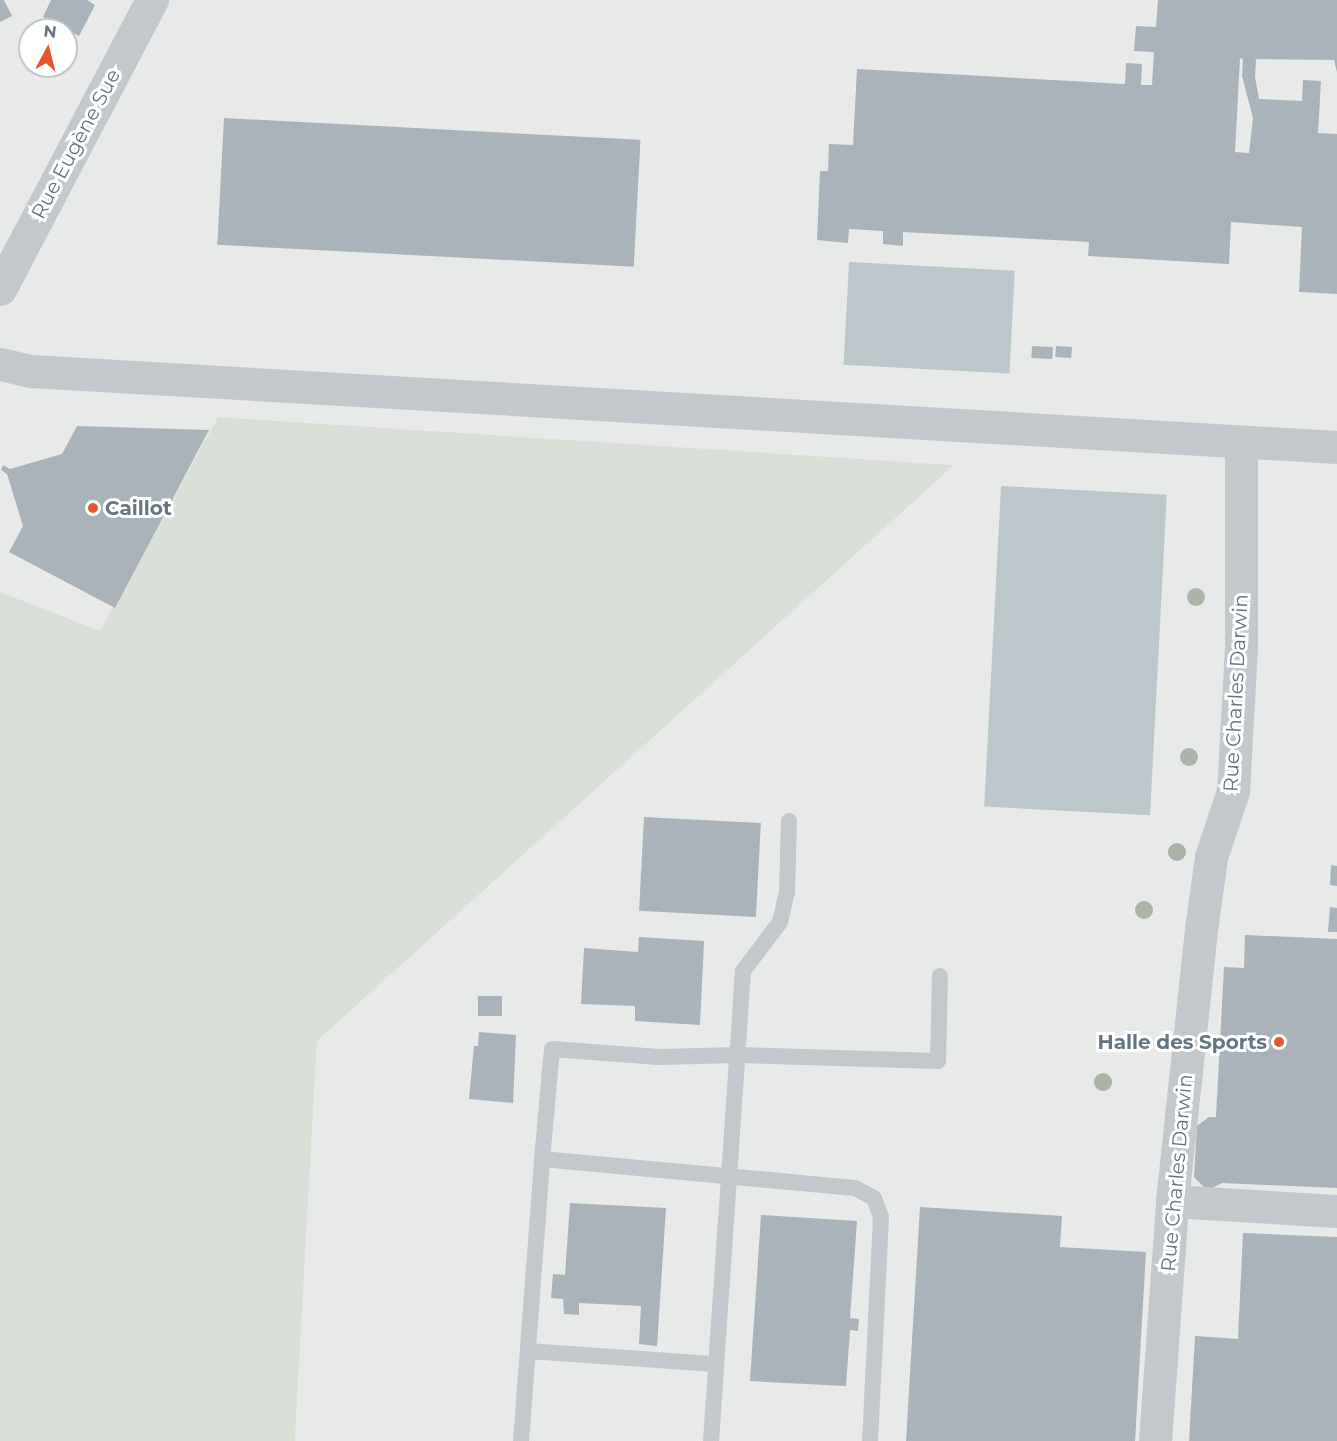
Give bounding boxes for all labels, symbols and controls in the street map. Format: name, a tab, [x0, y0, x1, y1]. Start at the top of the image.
north arrow	[18, 18, 78, 78]
text: N	[42, 21, 58, 42]
street label: Rue Eugène Sue	[26, 65, 126, 223]
place label: Caillot	[105, 496, 172, 520]
marker: Caillot	[86, 501, 100, 515]
street label: Rue Charles Darwin	[1219, 593, 1253, 793]
place label: Halle des Sports	[1098, 1030, 1267, 1054]
marker: Halle des Sports	[1272, 1035, 1286, 1049]
street label: Rue Charles Darwin	[1156, 1073, 1198, 1273]

